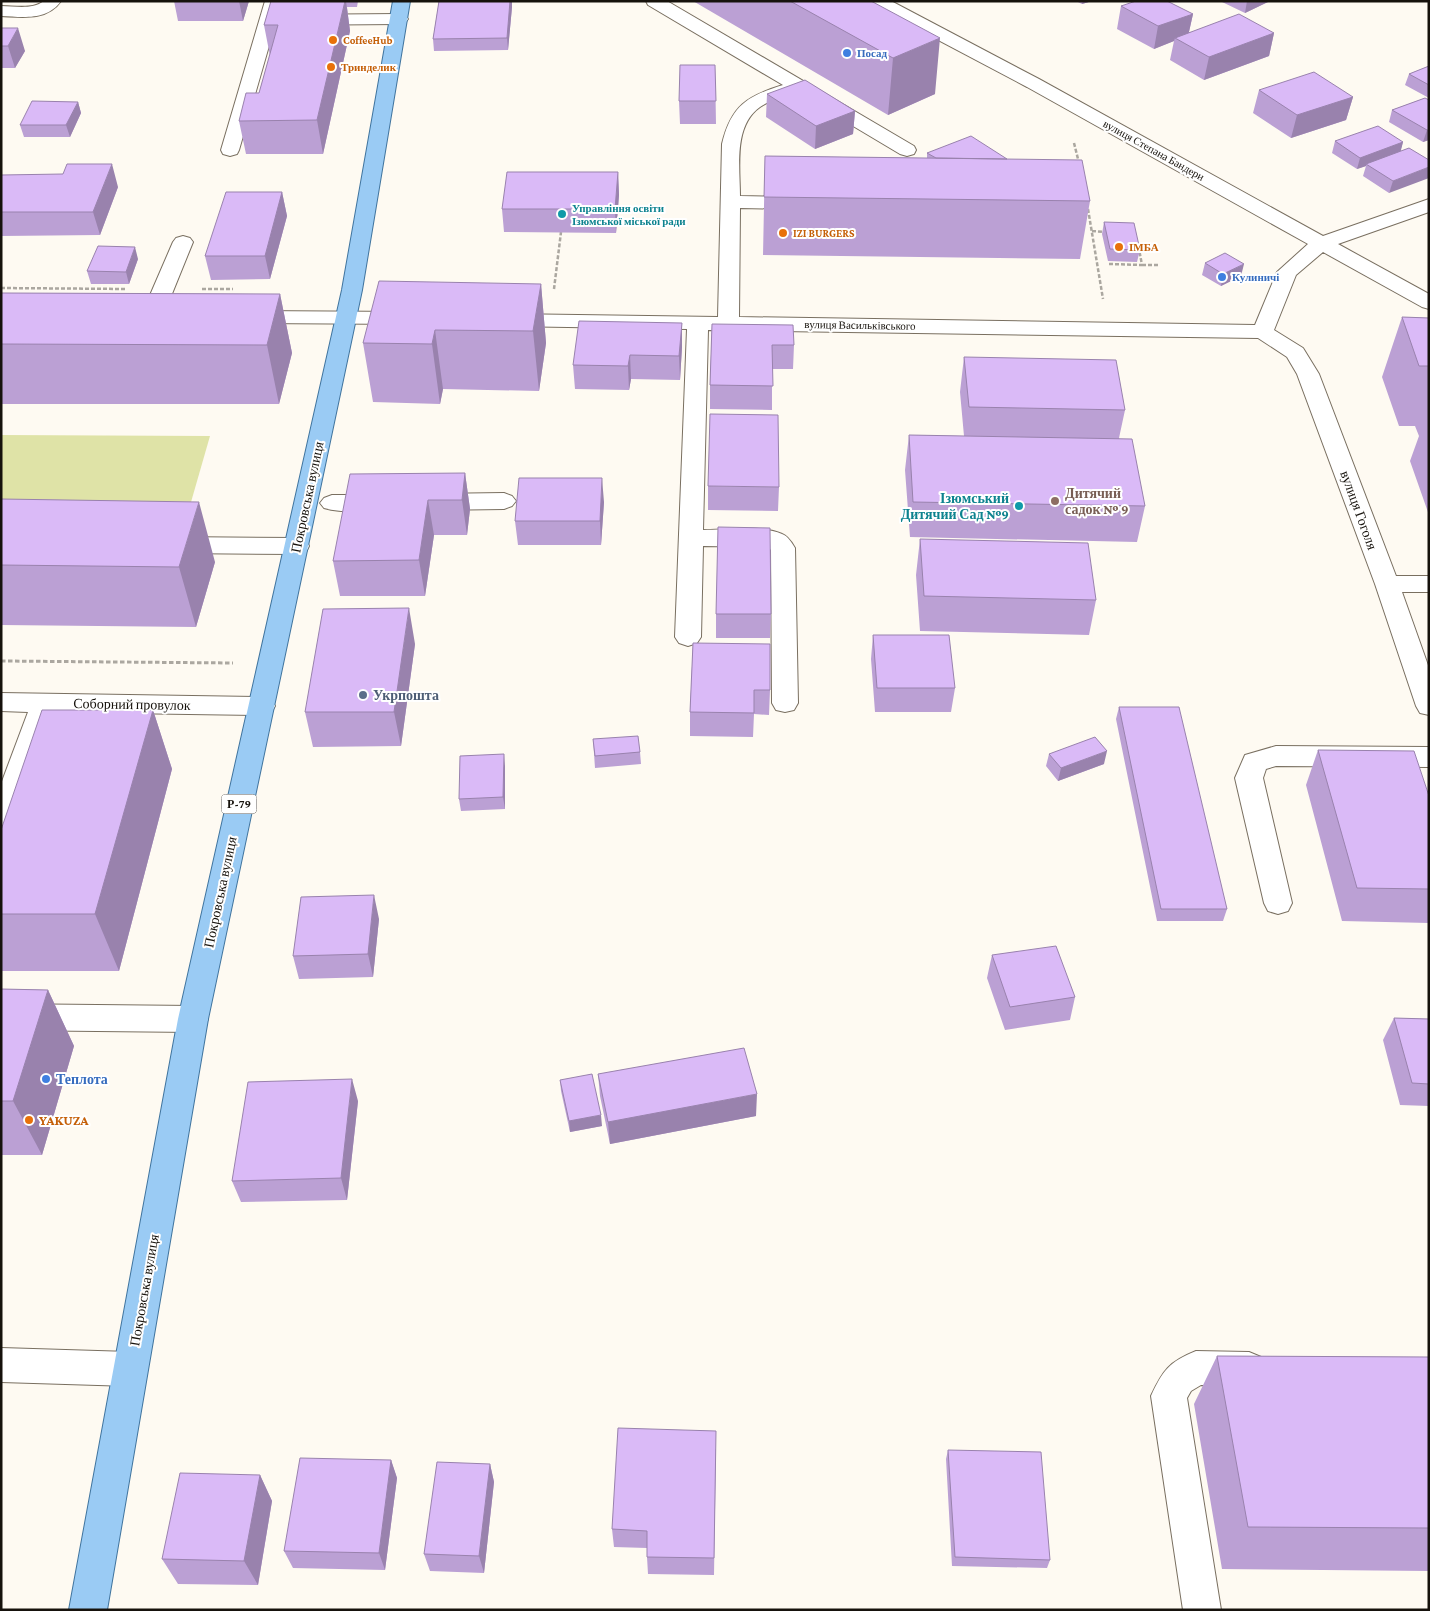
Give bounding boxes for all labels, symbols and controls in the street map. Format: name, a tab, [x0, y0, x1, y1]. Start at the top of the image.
marker: CoffeeHub	[327, 34, 339, 46]
place label: CoffeeHub	[343, 34, 392, 46]
marker: Посад	[841, 47, 853, 59]
place label: Посад	[857, 47, 888, 59]
marker: Тринделик	[325, 61, 337, 73]
place label: Тринделик	[341, 61, 397, 73]
street label: вулиця Степана Бандери	[1101, 117, 1207, 183]
place label: Управління освіти Ізюмської міської ради	[572, 202, 686, 227]
marker: Управління освіти Ізюмської міської ради	[556, 208, 568, 220]
marker: IZI BURGERS	[777, 227, 789, 239]
place label: IZI BURGERS	[793, 227, 855, 239]
marker: ІМБА	[1113, 241, 1125, 253]
place label: ІМБА	[1129, 241, 1159, 253]
marker: Кулиничі	[1216, 271, 1228, 283]
place label: Кулиничі	[1232, 271, 1279, 283]
street label: вулиця Васильківського	[804, 318, 916, 332]
street label: Покровська вулиця	[287, 439, 327, 554]
street label: вулиця Гоголя	[1337, 468, 1381, 552]
place label: Дитячий садок № 9	[1065, 485, 1129, 517]
place label: Ізюмський Дитячий Сад №9	[901, 490, 1009, 522]
marker: Дитячий садок № 9	[1049, 495, 1061, 507]
marker: Ізюмський Дитячий Сад №9	[1013, 500, 1025, 512]
place label: Укрпошта	[373, 687, 439, 703]
marker: Укрпошта	[357, 689, 369, 701]
street label: Соборний провулок	[73, 695, 191, 713]
road number: Р-79	[222, 794, 256, 814]
street label: Покровська вулиця	[200, 834, 240, 949]
place label: Теплота	[56, 1071, 108, 1087]
marker: Теплота	[40, 1073, 52, 1085]
place label: YAKUZA	[39, 1112, 89, 1128]
marker: YAKUZA	[23, 1114, 35, 1126]
street label: Покровська вулиця	[126, 1232, 162, 1347]

